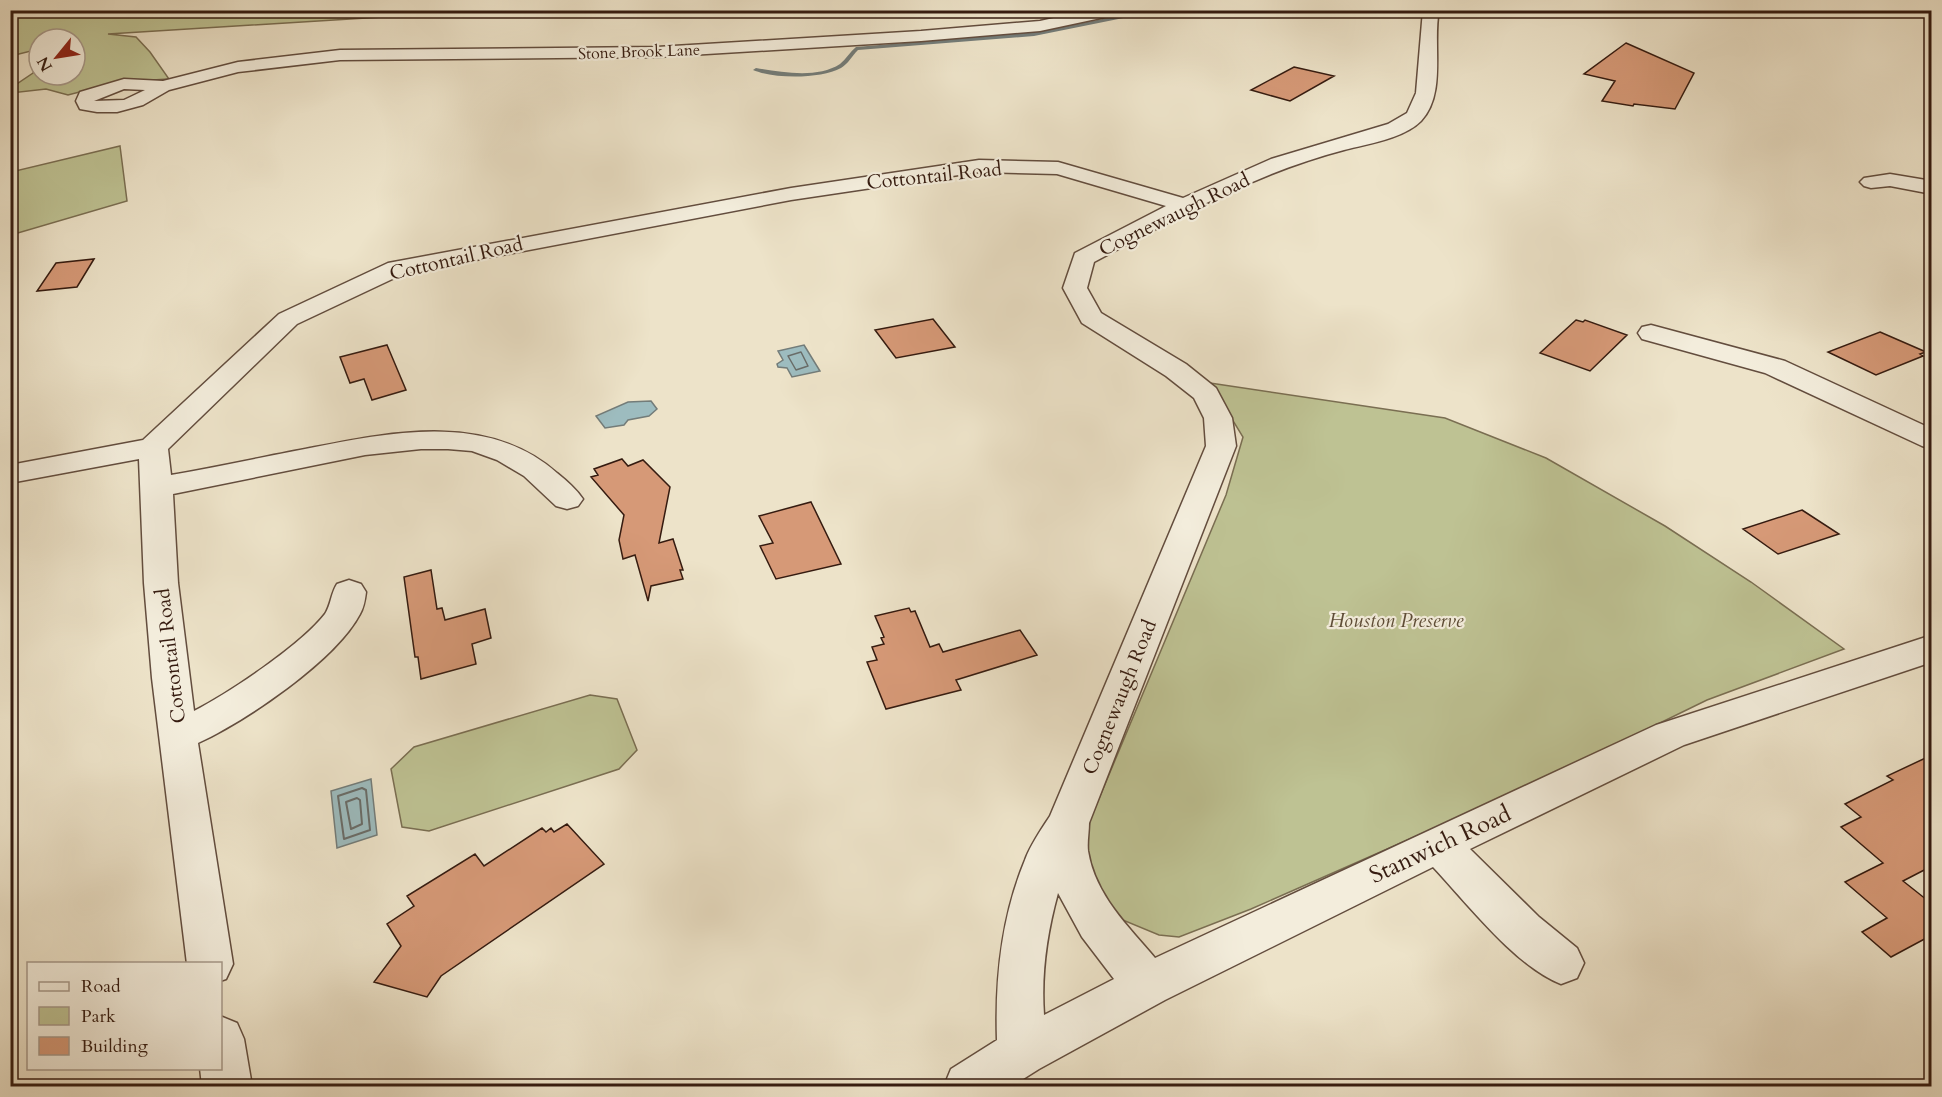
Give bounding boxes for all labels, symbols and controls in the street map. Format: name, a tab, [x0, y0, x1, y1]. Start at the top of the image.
north arrow	[27, 27, 87, 87]
street label: Stone Brook Lane	[578, 39, 700, 65]
text: N	[32, 52, 58, 76]
street label: Cottontail Road	[865, 155, 1003, 196]
street label: Cognewaugh Road	[1094, 166, 1255, 263]
street label: Cottontail Road	[387, 230, 526, 287]
street label: Cottontail Road	[149, 586, 192, 725]
park label: Houston Preserve	[1329, 607, 1464, 634]
street label: Cognewaugh Road	[1076, 615, 1163, 779]
street label: Stanwich Road	[1364, 797, 1517, 892]
legend	[27, 962, 222, 1070]
text: Road	[81, 974, 121, 999]
text: Park	[81, 1004, 116, 1029]
text: Building	[81, 1034, 149, 1059]

